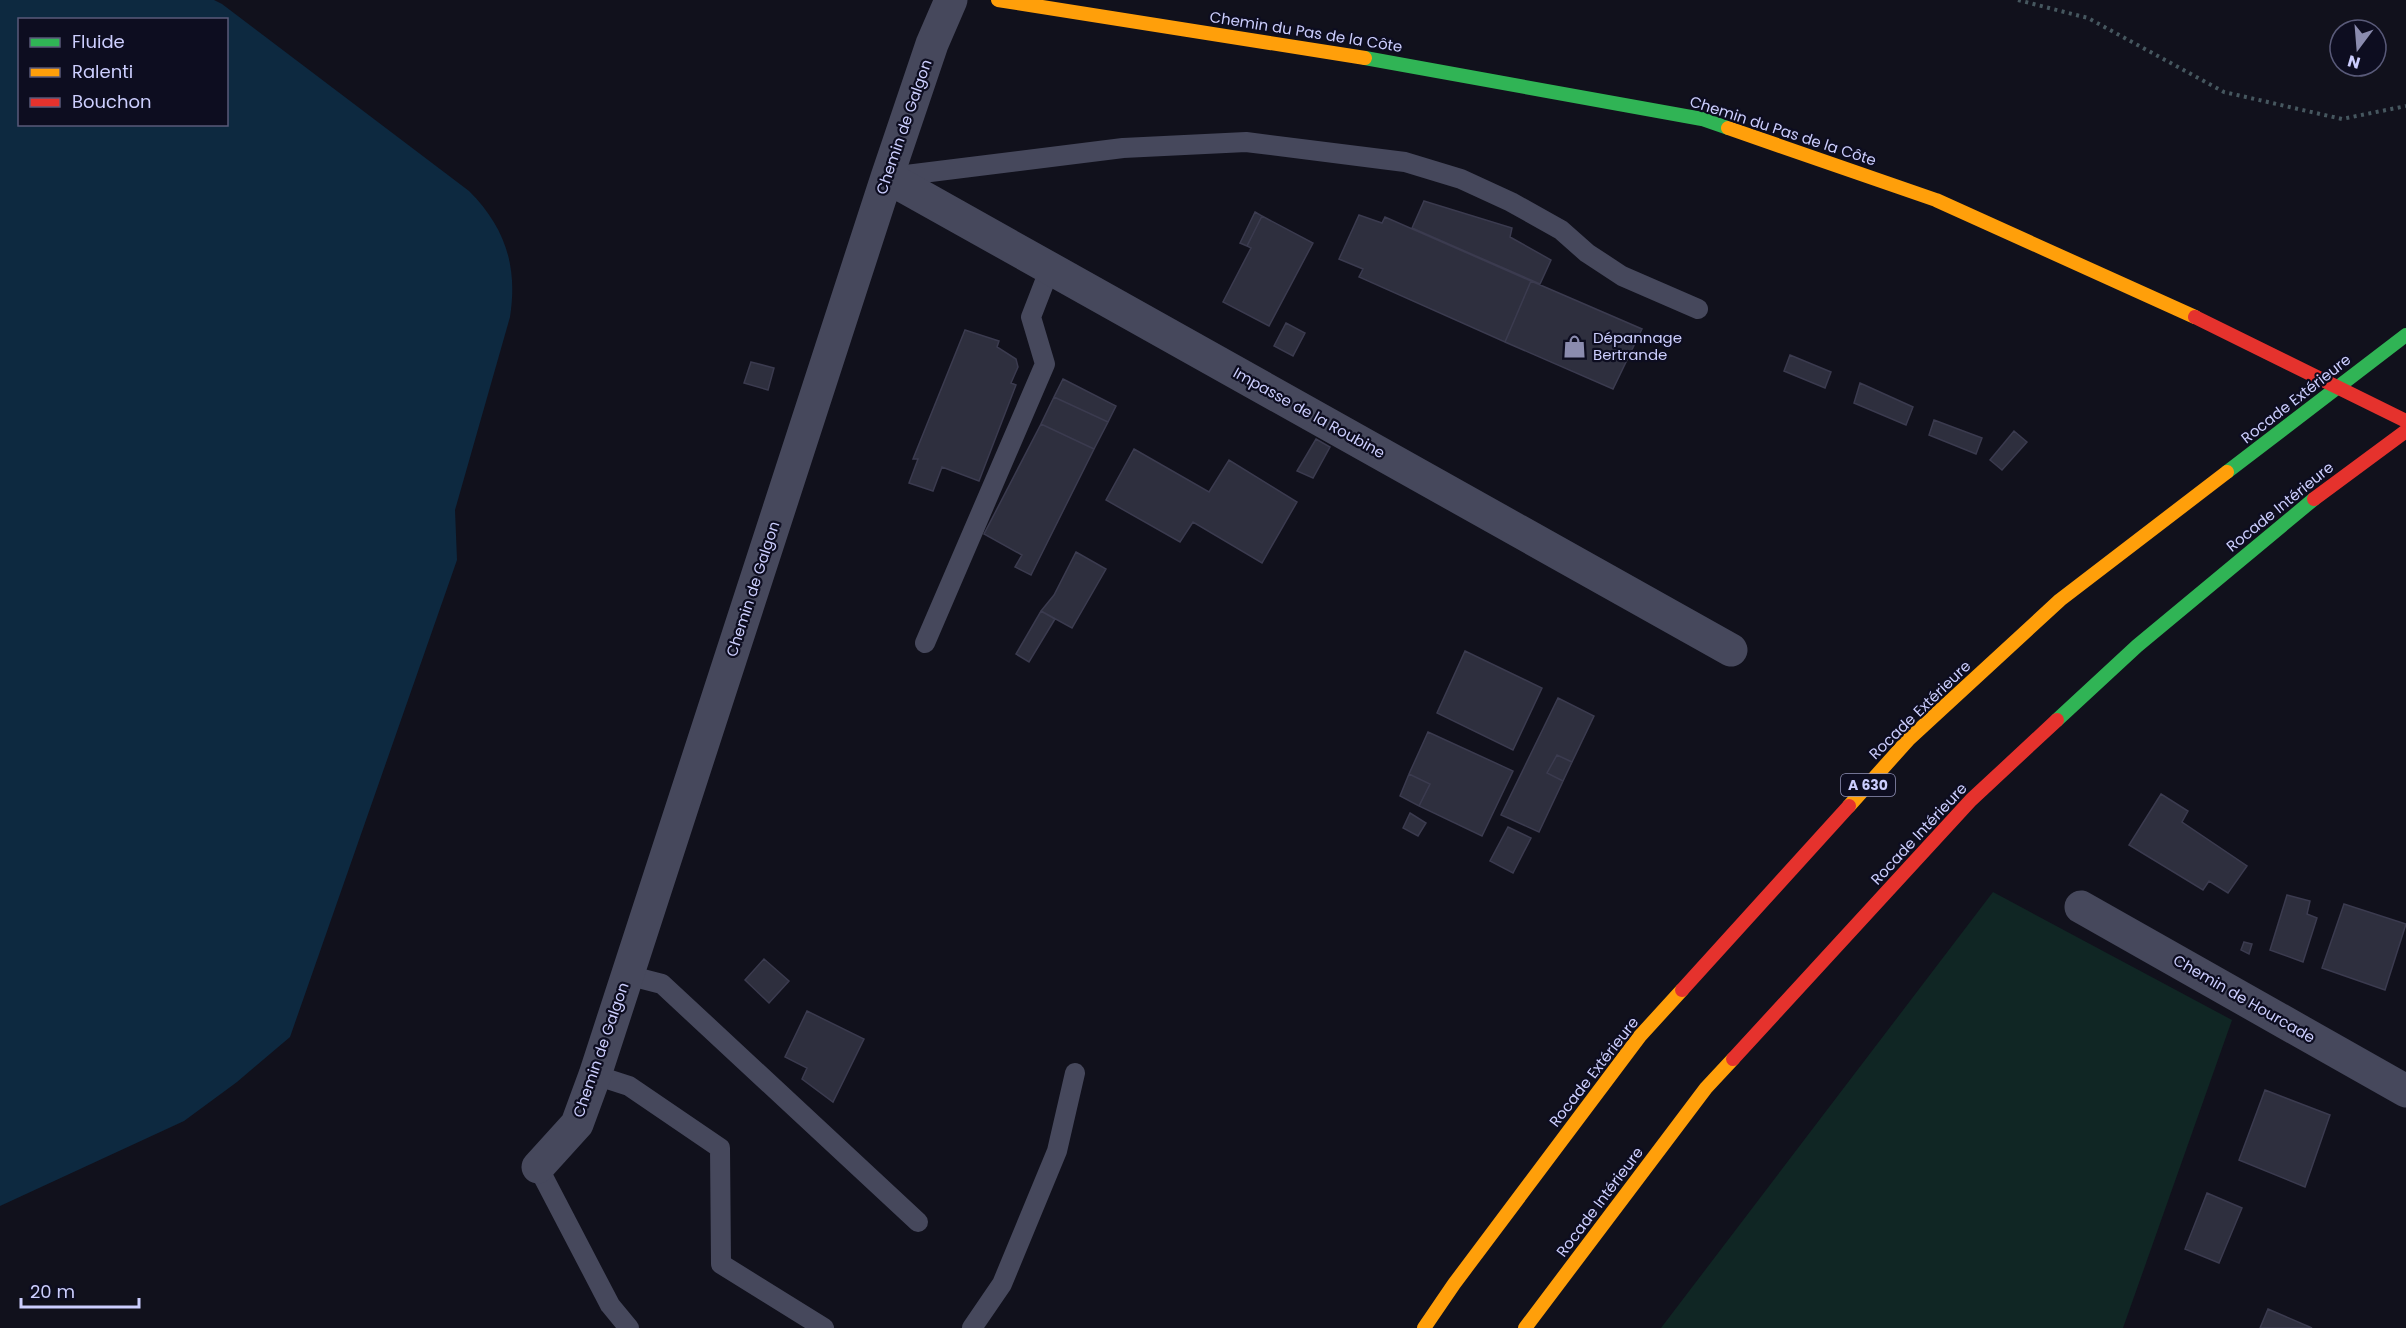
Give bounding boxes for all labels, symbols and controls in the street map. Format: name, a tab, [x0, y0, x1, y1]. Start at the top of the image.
street label: Chemin du Pas de la Côte	[1208, 6, 1404, 57]
legend	[18, 18, 228, 126]
north arrow	[2328, 18, 2388, 78]
text: Fluide	[72, 29, 125, 54]
text: N	[2345, 49, 2363, 75]
street label: Chemin de Galgon	[871, 57, 936, 197]
text: Ralenti	[72, 59, 133, 84]
text: Bouchon	[72, 89, 152, 114]
street label: Chemin du Pas de la Côte	[1687, 90, 1879, 171]
place label: Dépannage Bertrande	[1593, 327, 1682, 365]
shop icon: Dépannage Bertrande	[1562, 334, 1588, 360]
street label: Rocade Extérieure	[2236, 349, 2355, 448]
street label: Impasse de la Roubine	[1229, 362, 1389, 463]
street label: Rocade Intérieure	[2222, 457, 2338, 556]
street label: Chemin de Galgon	[721, 518, 784, 659]
street label: Rocade Extérieure	[1864, 655, 1975, 764]
road number: A 630	[1841, 774, 1895, 796]
street label: Rocade Intérieure	[1866, 778, 1972, 889]
street label: Chemin de Hourcade	[2169, 949, 2319, 1048]
street label: Chemin de Galgon	[568, 980, 633, 1120]
street label: Rocade Extérieure	[1544, 1012, 1643, 1131]
street label: Rocade Intérieure	[1551, 1142, 1648, 1261]
scale bar	[21, 1271, 140, 1309]
text: 20 m	[30, 1279, 75, 1304]

